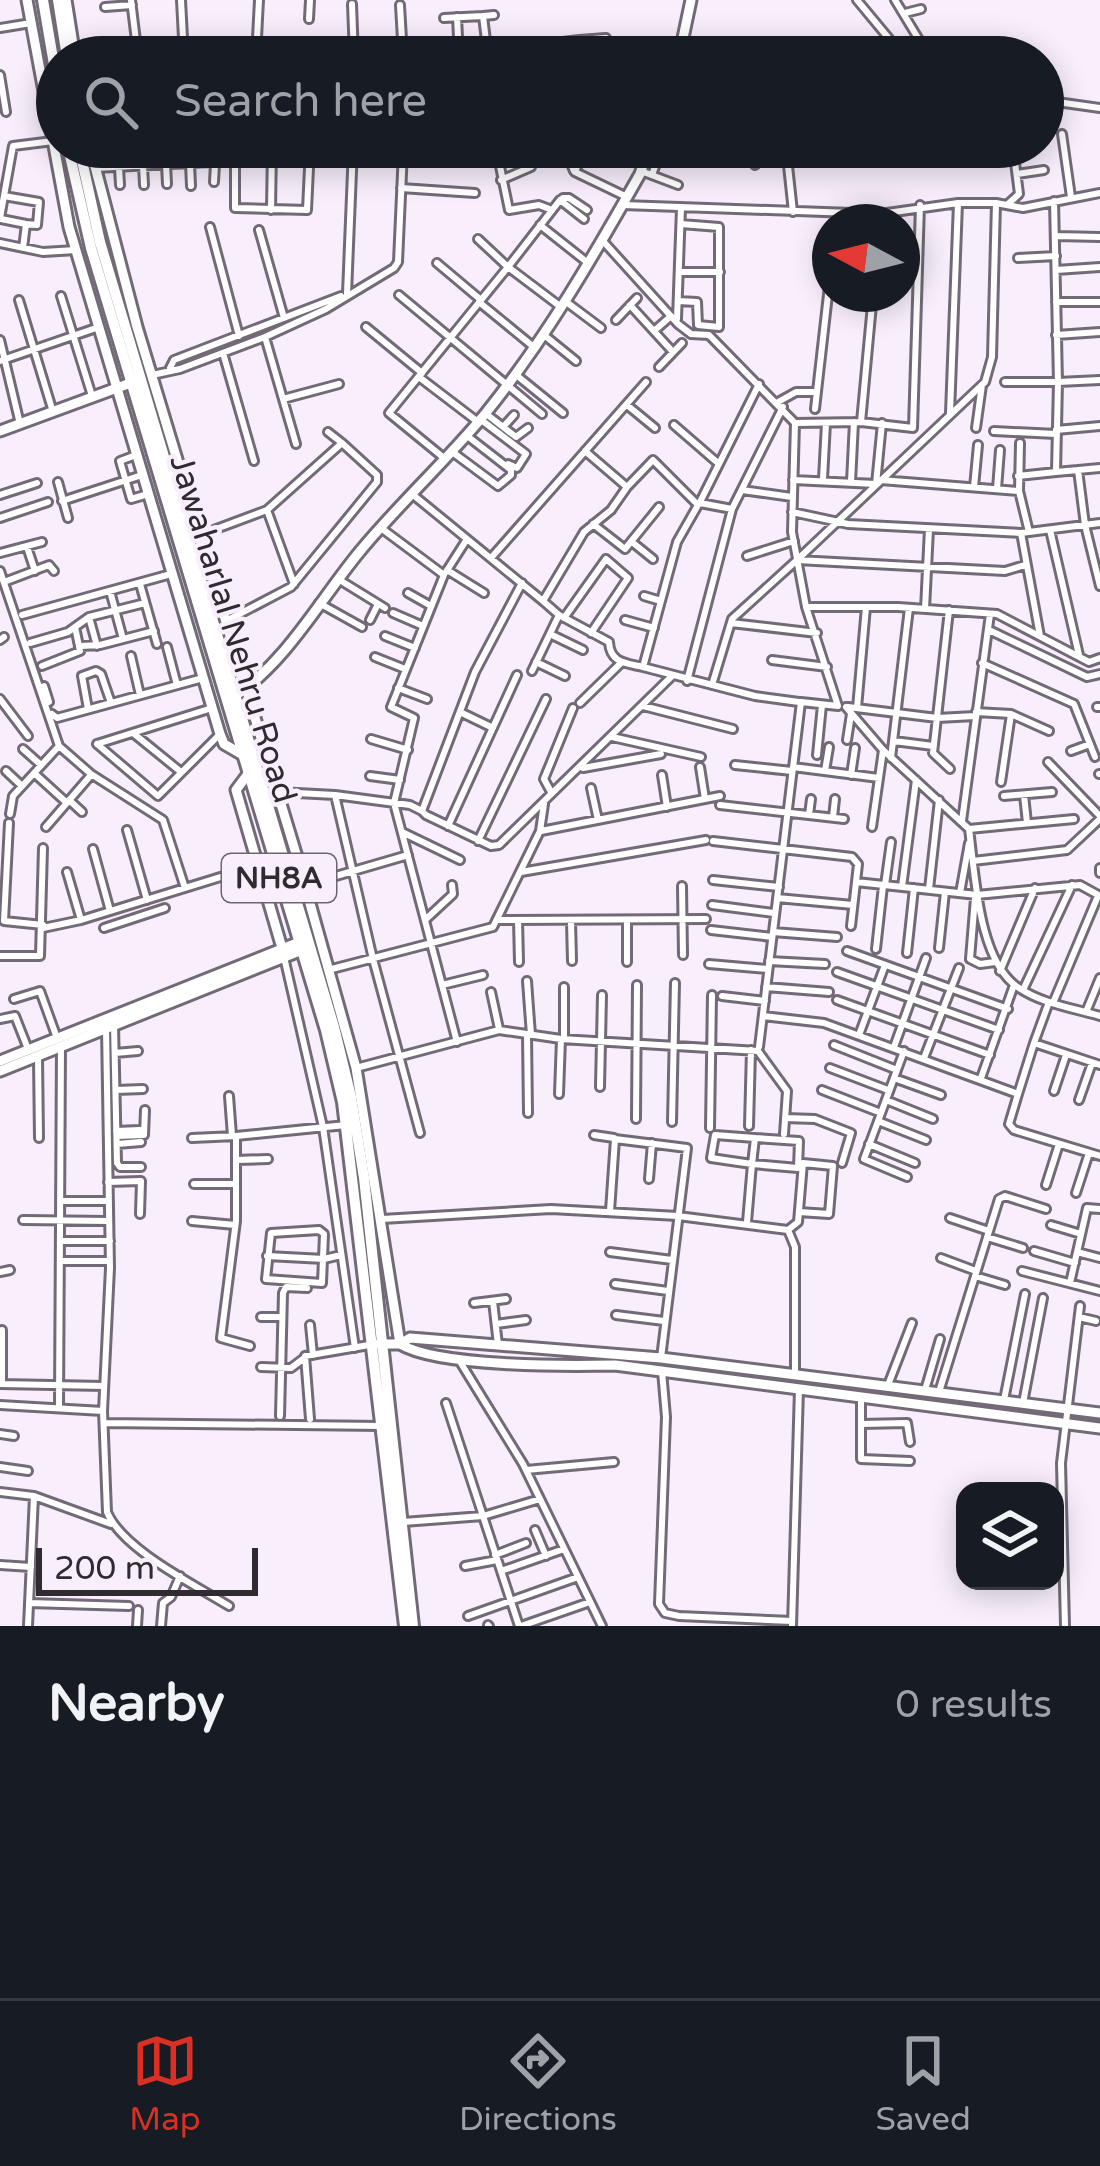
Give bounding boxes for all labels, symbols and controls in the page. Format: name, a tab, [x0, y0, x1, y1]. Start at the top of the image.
search box	[36, 36, 1064, 168]
icon: search	[78, 69, 144, 135]
text: Search here	[174, 75, 427, 129]
north arrow	[812, 204, 920, 312]
street label: Jawaharlal Nehru Road	[161, 450, 305, 808]
road number: NH8A	[222, 854, 336, 902]
map controls	[956, 1482, 1064, 1590]
button: layers	[956, 1482, 1064, 1590]
scale bar	[36, 1542, 258, 1595]
text: 200 m	[54, 1549, 155, 1588]
text: Nearby	[48, 1673, 225, 1735]
text: 0 results	[895, 1681, 1052, 1728]
tab: Map	[129, 2028, 201, 2139]
tab: Directions	[459, 2028, 617, 2139]
tab: Saved	[875, 2028, 971, 2139]

